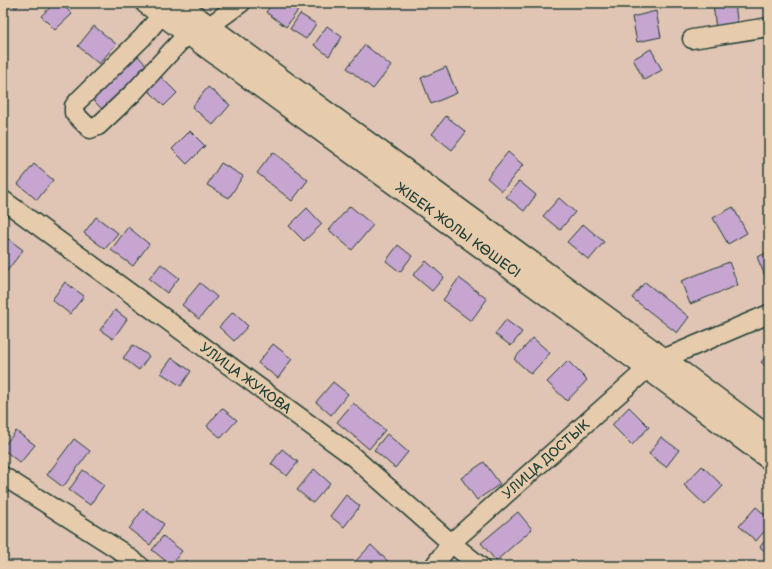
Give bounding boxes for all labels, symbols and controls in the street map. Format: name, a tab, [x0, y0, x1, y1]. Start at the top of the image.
street label: ЖІБЕК ЖОЛЫ КӨШЕСІ	[392, 179, 524, 281]
street label: УЛИЦА ЖУКОВА	[197, 339, 295, 418]
street label: УЛИЦА ДОСТЫК	[499, 416, 594, 502]

